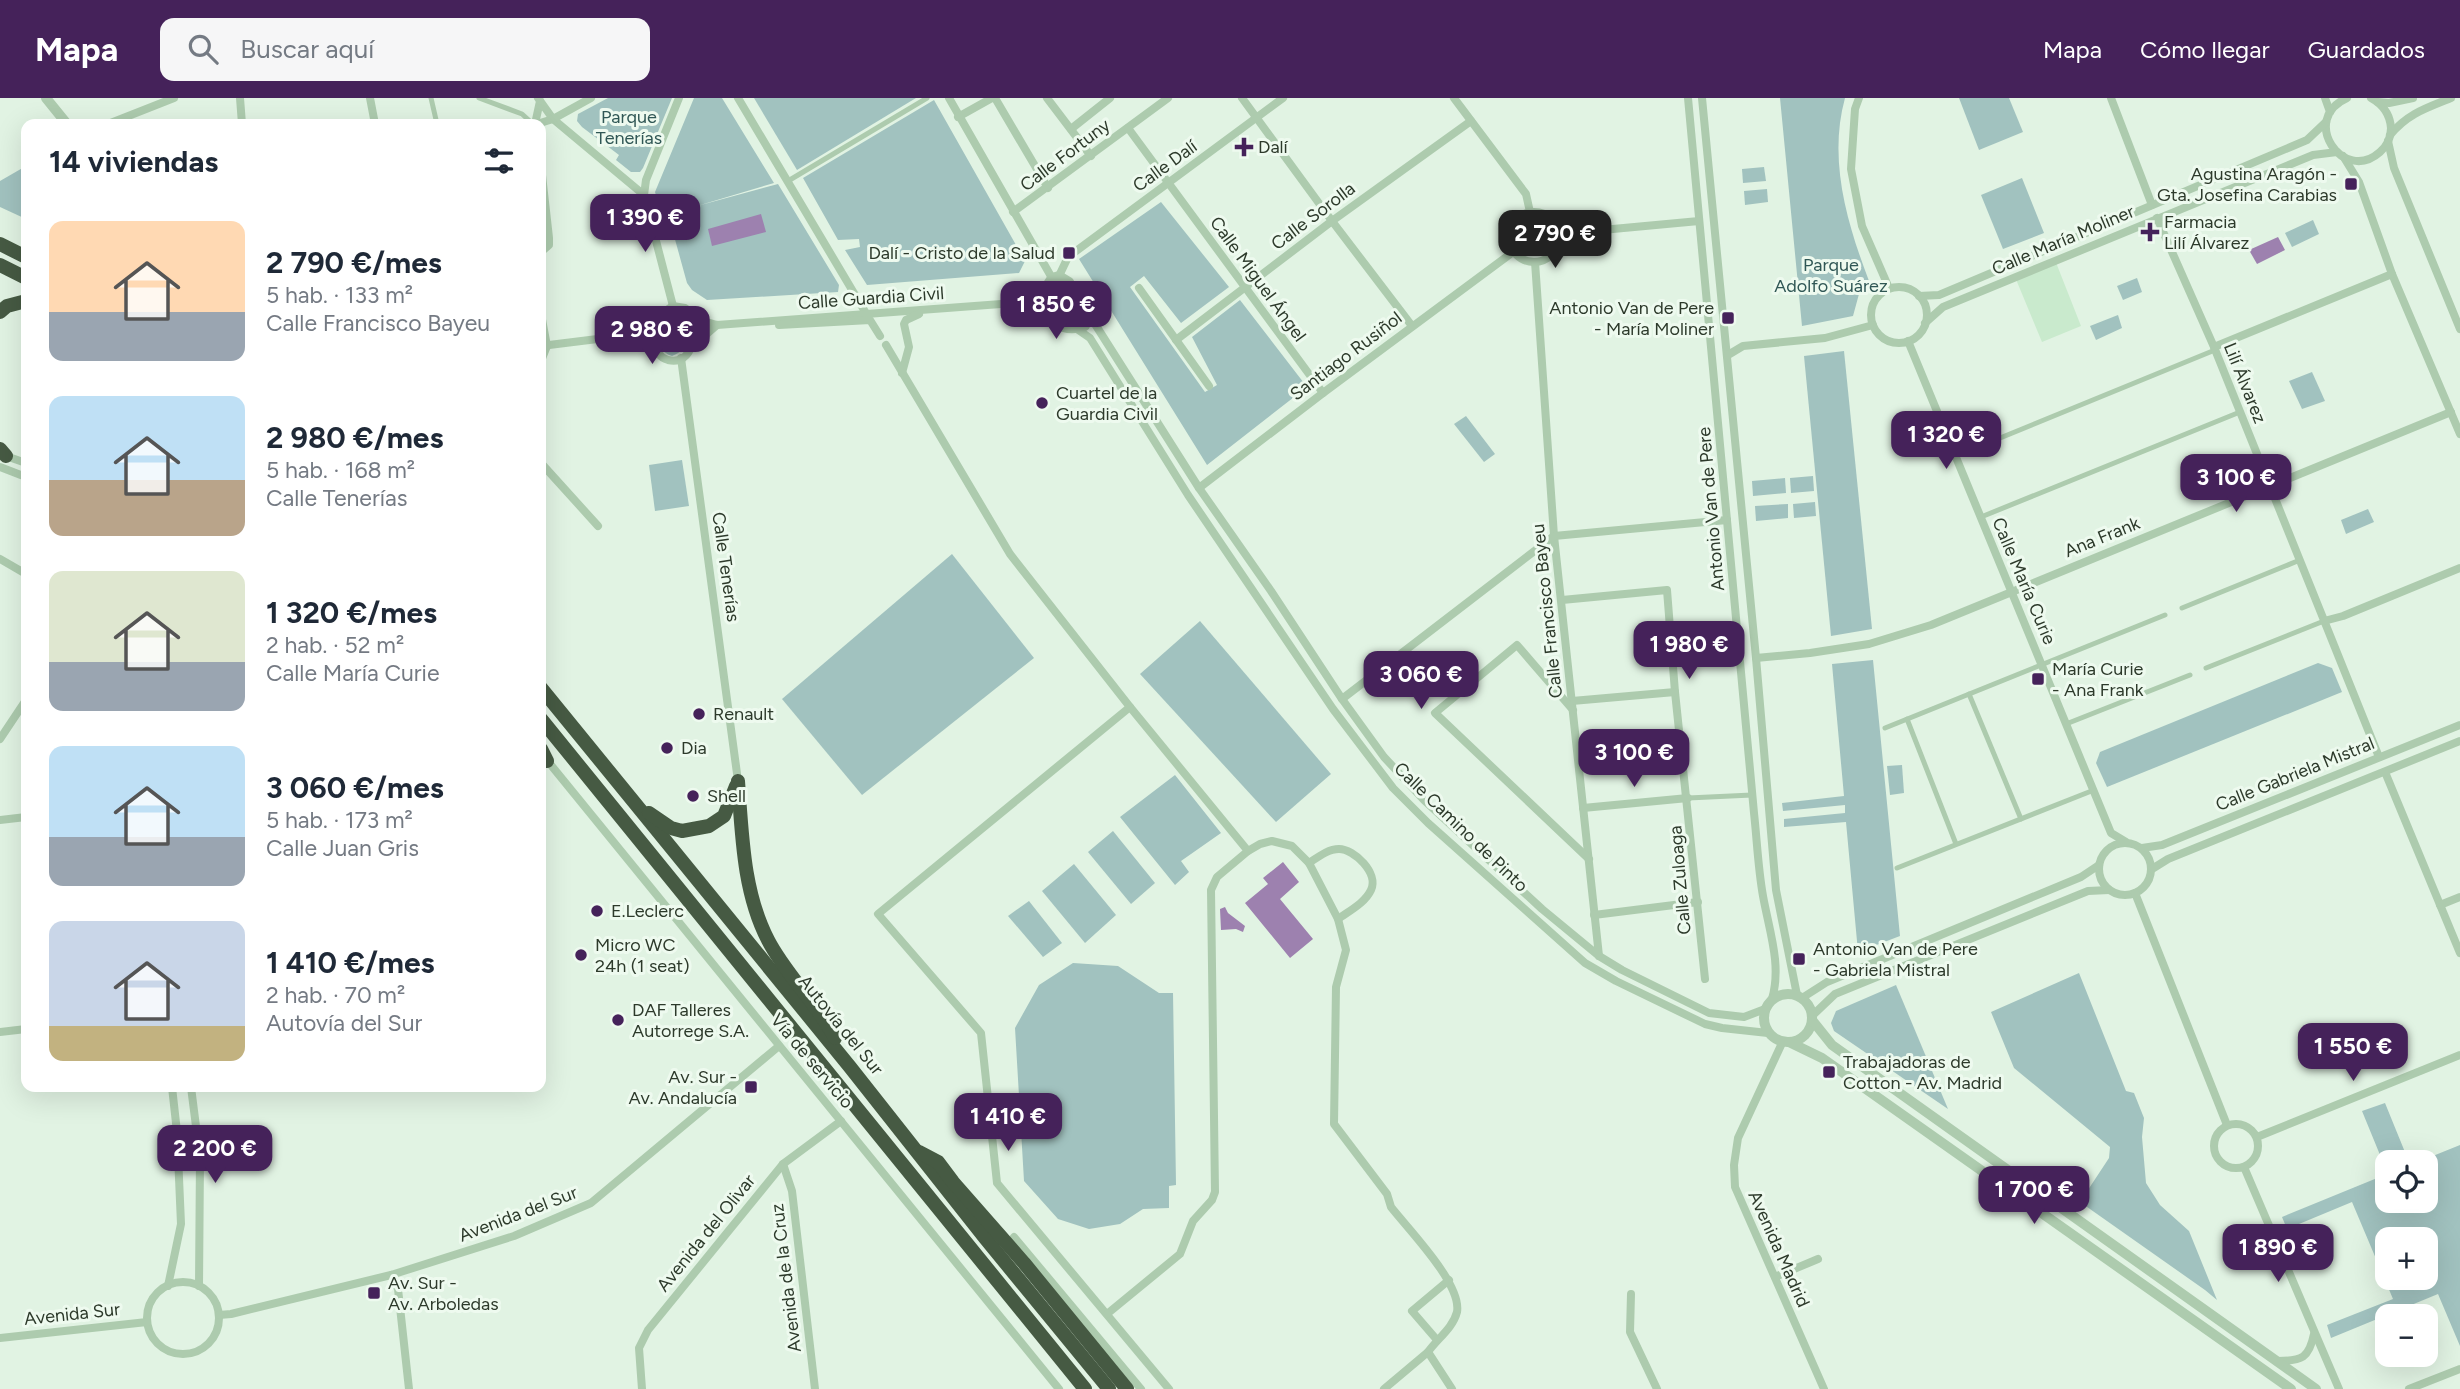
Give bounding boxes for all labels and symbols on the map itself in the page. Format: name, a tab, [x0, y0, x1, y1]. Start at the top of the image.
park label: Parque Tenerías	[596, 106, 662, 149]
street label: Calle Fortuny	[1016, 114, 1115, 196]
street label: Calle Dalí	[1129, 135, 1202, 197]
place label: Dalí	[1258, 136, 1289, 158]
marker: Dalí	[1236, 139, 1252, 155]
place label: Agustina Aragón - Gta. Josefina Carabias	[2157, 163, 2337, 206]
marker: Agustina Aragón - Gta. Josefina Carabias	[2343, 176, 2359, 192]
street label: Calle Sorolla	[1267, 177, 1359, 255]
pin: 1 390 €	[580, 194, 710, 254]
street label: Calle María Moliner	[1989, 200, 2137, 280]
pin: 2 790 €	[1490, 211, 1620, 270]
place label: Farmacia Lilí Álvarez	[2164, 211, 2250, 254]
street label: Calle Miguel Ángel	[1205, 212, 1311, 346]
marker: Farmacia Lilí Álvarez	[2142, 224, 2158, 240]
place label: Dalí - Cristo de la Salud	[868, 242, 1055, 264]
marker: Dalí - Cristo de la Salud	[1061, 245, 1077, 261]
park label: Parque Adolfo Suárez	[1774, 254, 1888, 297]
street label: Calle Guardia Civil	[797, 282, 945, 314]
pin: 1 850 €	[991, 282, 1121, 341]
place label: Antonio Van de Pere - María Moliner	[1549, 297, 1714, 340]
pin: 2 980 €	[587, 306, 717, 366]
street label: Santiago Rusiñol	[1286, 307, 1406, 405]
marker: Antonio Van de Pere - María Moliner	[1720, 310, 1736, 326]
street label: Lilí Álvarez	[2219, 339, 2271, 427]
place label: Cuartel de la Guardia Civil	[1056, 382, 1158, 425]
marker: Cuartel de la Guardia Civil	[1034, 395, 1050, 411]
pin: 1 320 €	[1881, 412, 2011, 471]
street label: Antonio Van de Pere	[1693, 426, 1729, 592]
pin: 3 100 €	[2171, 454, 2301, 514]
street label: Calle Tenerías	[707, 511, 745, 623]
street label: Ana Frank	[2061, 512, 2143, 562]
street label: Calle María Curie	[1987, 514, 2061, 648]
street label: Calle Francisco Bayeu	[1527, 523, 1567, 699]
pin: 1 980 €	[1624, 622, 1754, 681]
pin: 3 060 €	[1356, 652, 1486, 711]
place label: María Curie - Ana Frank	[2052, 658, 2144, 701]
marker: María Curie - Ana Frank	[2030, 671, 2046, 687]
place label: Renault	[713, 703, 774, 725]
marker: Renault	[691, 706, 707, 722]
pin: 3 100 €	[1569, 730, 1699, 789]
street label: Calle Gabriela Mistral	[2212, 732, 2378, 816]
place label: Dia	[681, 737, 707, 759]
marker: Dia	[659, 740, 675, 756]
street label: Calle Camino de Pinto	[1389, 757, 1533, 897]
place label: Shell	[707, 785, 746, 807]
marker: Shell	[685, 788, 701, 804]
street label: Calle Zuloaga	[1664, 825, 1696, 935]
place label: E.Leclerc	[611, 900, 684, 922]
marker: E.Leclerc	[589, 903, 605, 919]
place label: Micro WC 24h (1 seat)	[595, 934, 689, 977]
place label: Antonio Van de Pere - Gabriela Mistral	[1813, 938, 1978, 981]
marker: Micro WC 24h (1 seat)	[573, 947, 589, 963]
marker: Antonio Van de Pere - Gabriela Mistral	[1791, 951, 1807, 967]
street label: Autovía del Sur	[794, 971, 888, 1079]
place label: DAF Talleres Autorrege S.A.	[632, 999, 749, 1042]
street label: Vía de servicio	[766, 1009, 858, 1113]
marker: DAF Talleres Autorrege S.A.	[610, 1012, 626, 1028]
pin: 1 550 €	[2288, 1024, 2418, 1083]
place label: Trabajadoras de Cotton - Av. Madrid	[1843, 1051, 2002, 1094]
marker: Trabajadoras de Cotton - Av. Madrid	[1821, 1064, 1837, 1080]
place label: Av. Sur - Av. Andalucía	[628, 1066, 737, 1109]
marker: Av. Sur - Av. Andalucía	[743, 1079, 759, 1095]
pin: 1 410 €	[943, 1094, 1073, 1153]
pin: 2 200 €	[150, 1126, 280, 1185]
pin: 1 700 €	[1969, 1166, 2099, 1226]
street label: Avenida del Olivar	[652, 1170, 760, 1296]
street label: Avenida del Sur	[456, 1181, 580, 1247]
street label: Avenida Madrid	[1744, 1187, 1814, 1311]
street label: Avenida de la Cruz	[766, 1202, 806, 1354]
pin: 1 890 €	[2213, 1224, 2343, 1284]
place label: Av. Sur - Av. Arboledas	[388, 1272, 499, 1315]
marker: Av. Sur - Av. Arboledas	[366, 1285, 382, 1301]
street label: Avenida Sur	[23, 1298, 121, 1330]

